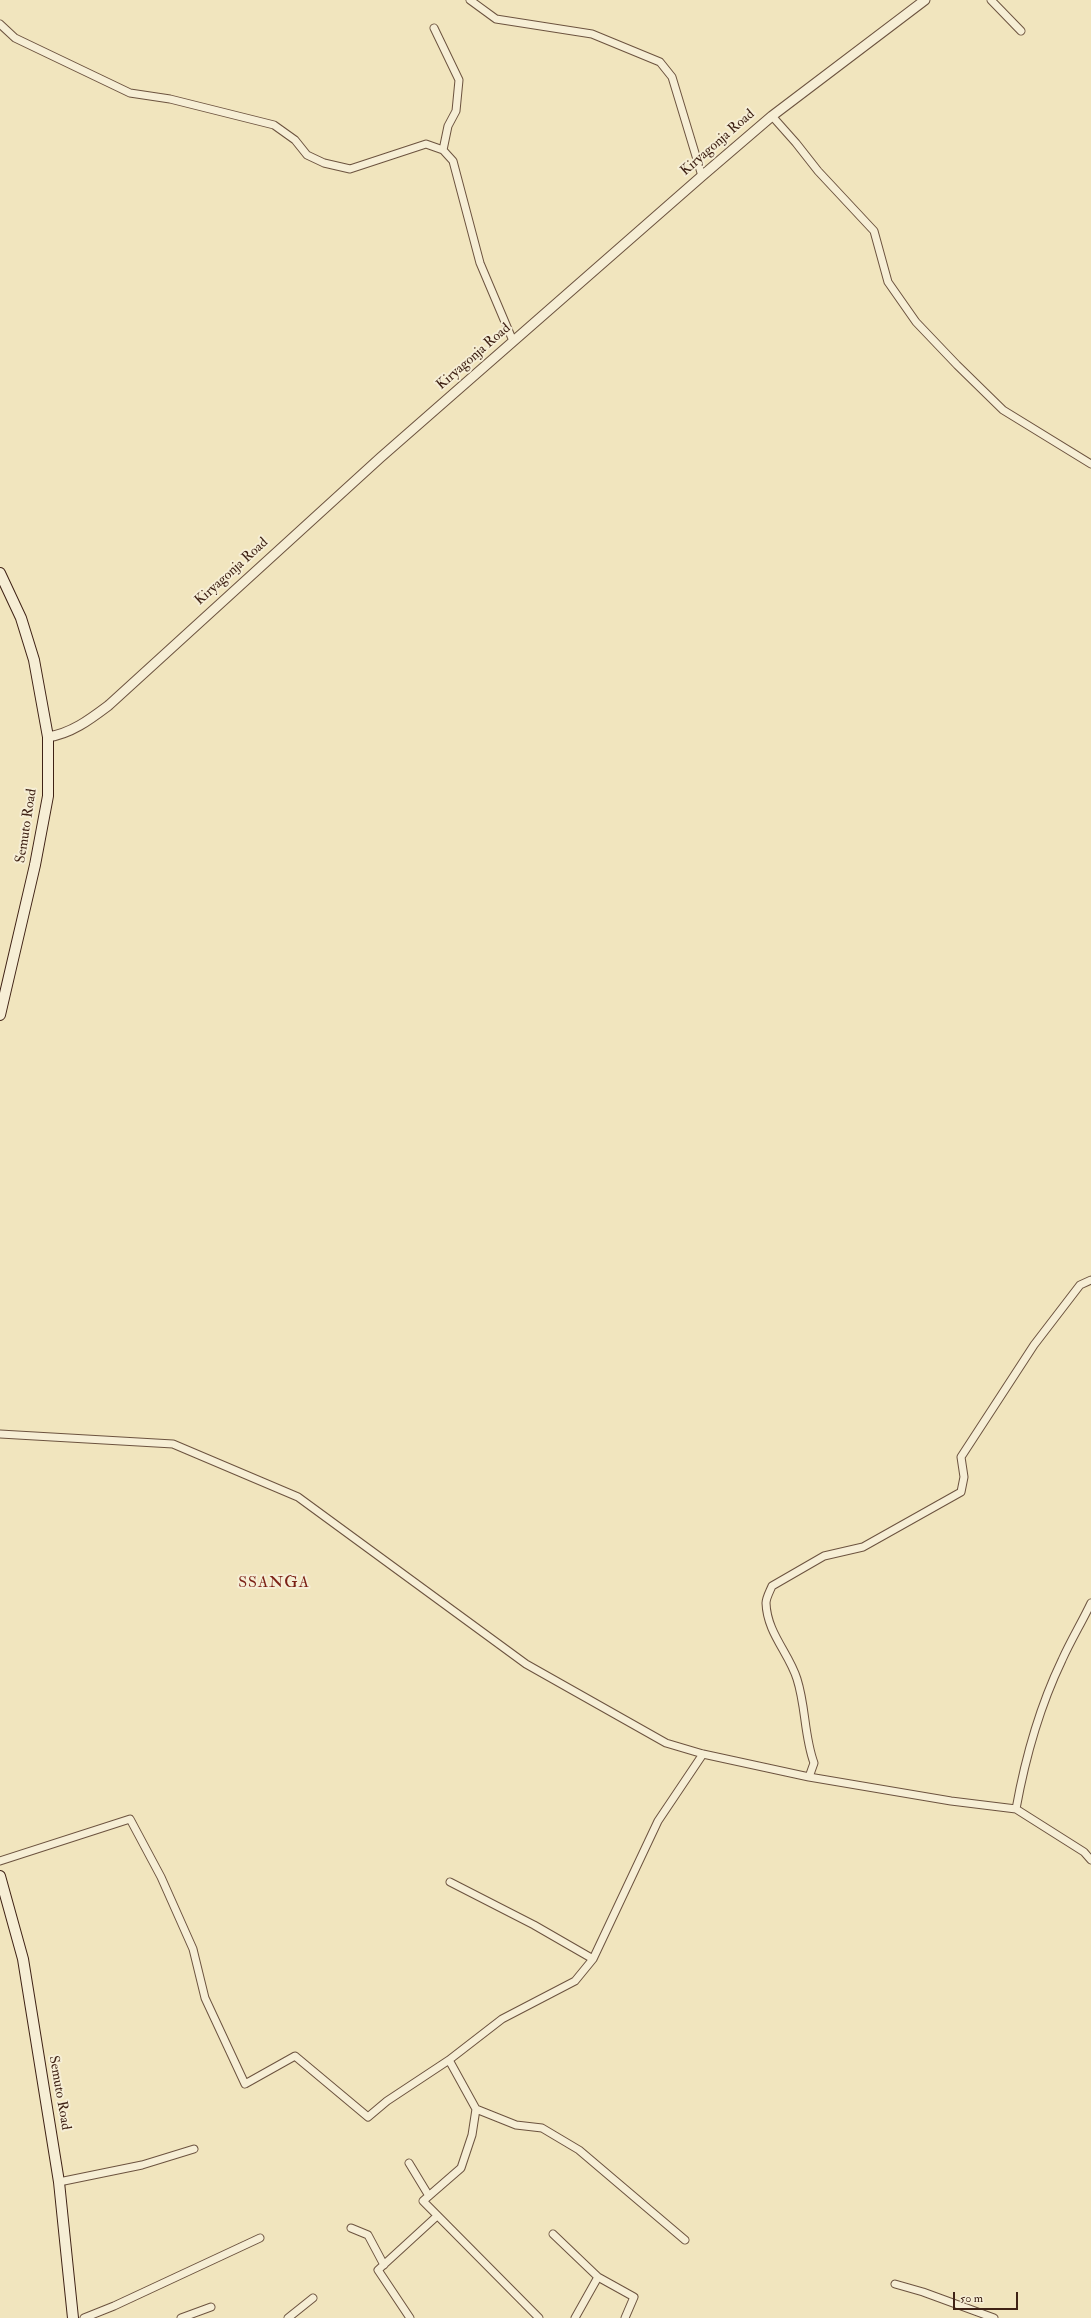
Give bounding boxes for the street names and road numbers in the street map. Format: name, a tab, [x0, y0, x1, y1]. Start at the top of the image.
street label: Kiryagonja Road	[678, 106, 758, 180]
street label: Kiryagonja Road	[434, 320, 514, 394]
street label: Kiryagonja Road	[192, 535, 272, 609]
street label: Semuto Road	[13, 788, 41, 864]
street label: Semuto Road	[44, 2055, 74, 2131]

